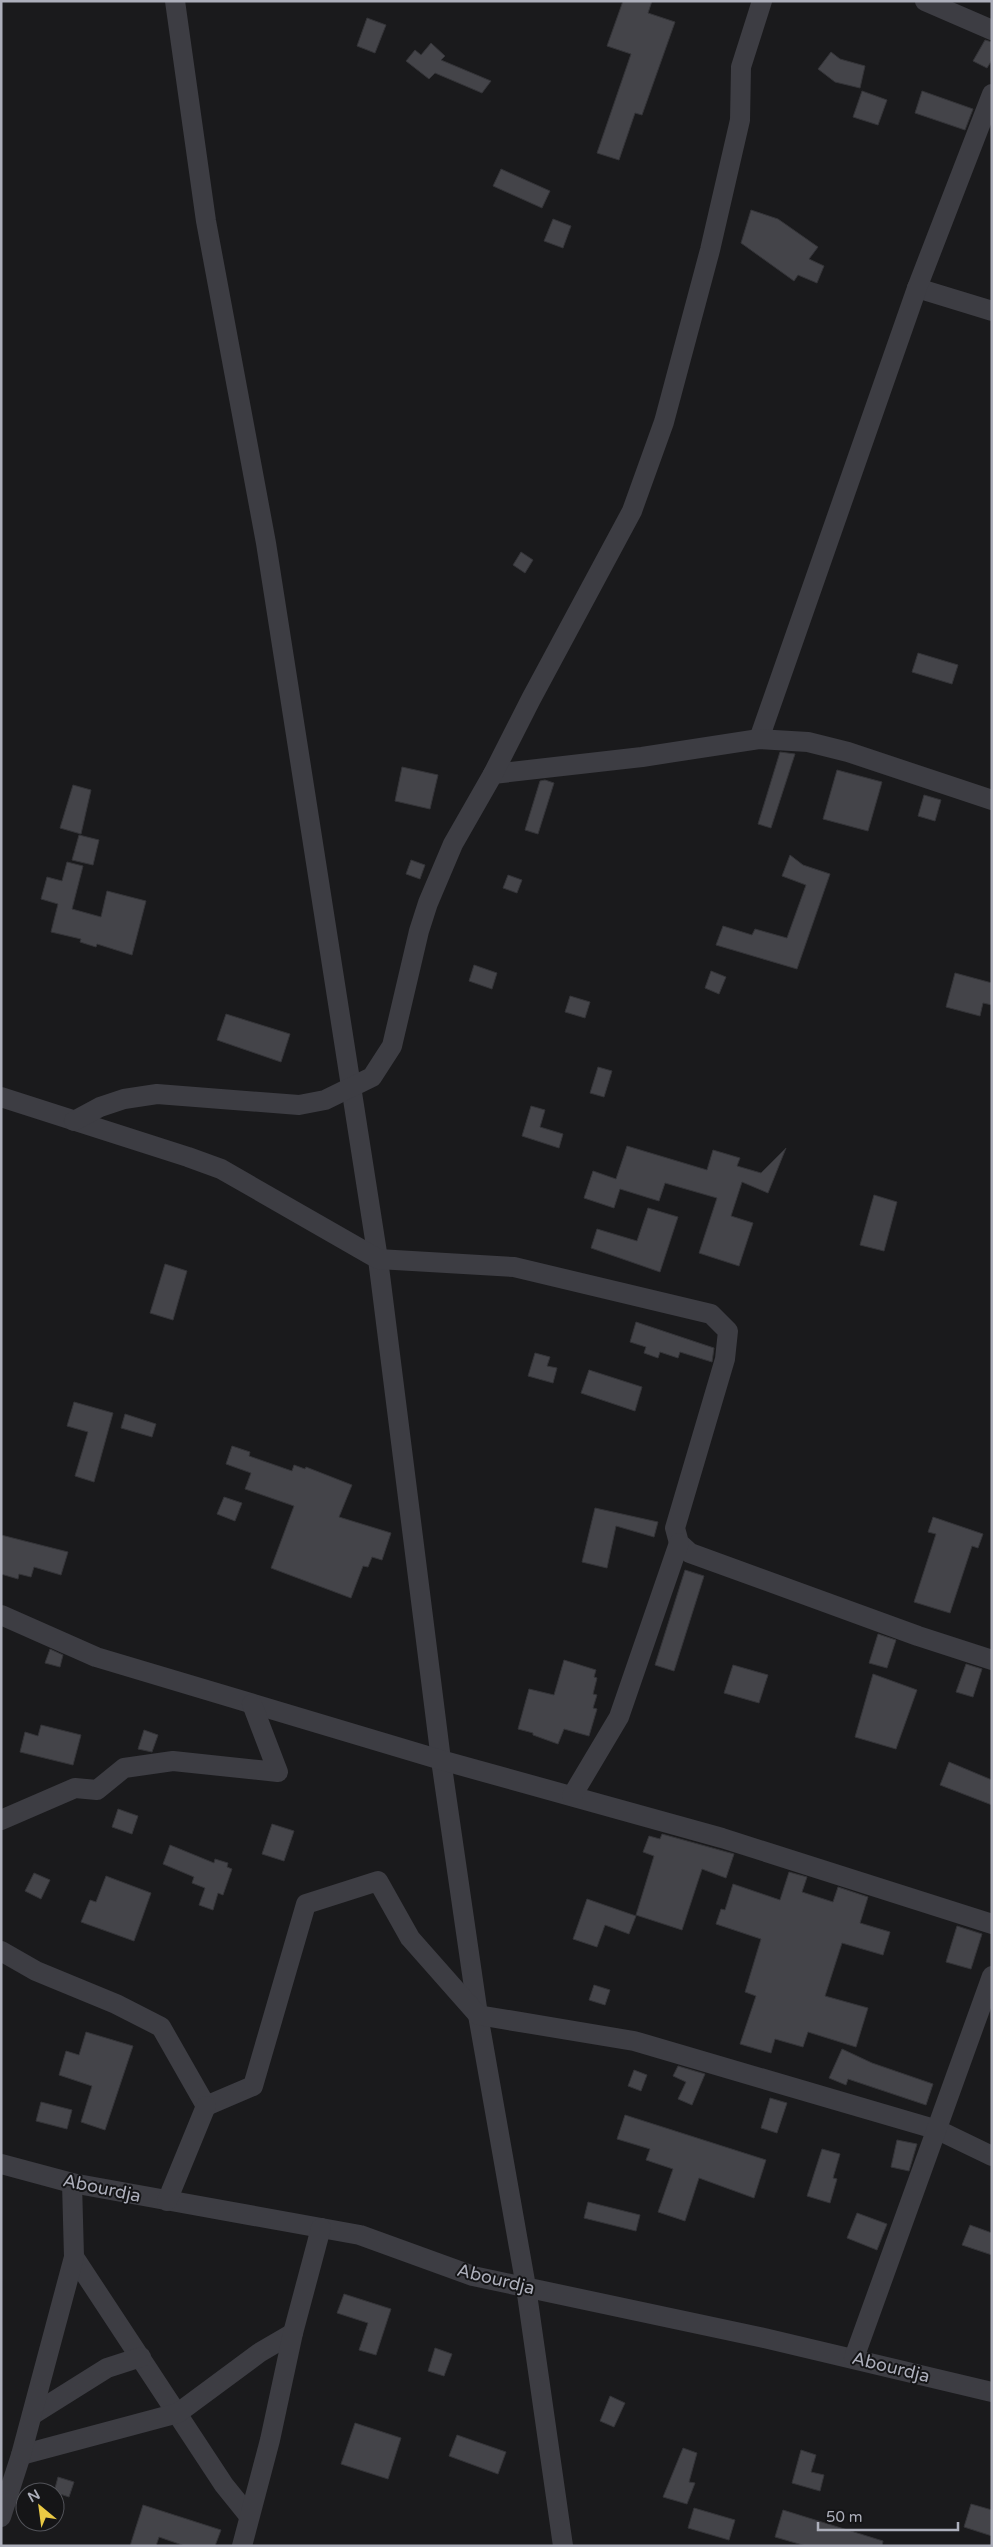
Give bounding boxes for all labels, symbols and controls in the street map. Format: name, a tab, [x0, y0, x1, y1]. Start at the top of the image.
street label: Abourdja	[61, 2169, 143, 2207]
street label: Abourdja	[455, 2259, 537, 2299]
street label: Abourdja	[850, 2347, 932, 2387]
north arrow	[15, 2482, 65, 2532]
text: N	[25, 2486, 43, 2506]
scale bar	[818, 2500, 958, 2532]
text: 50 m	[826, 2508, 863, 2526]

